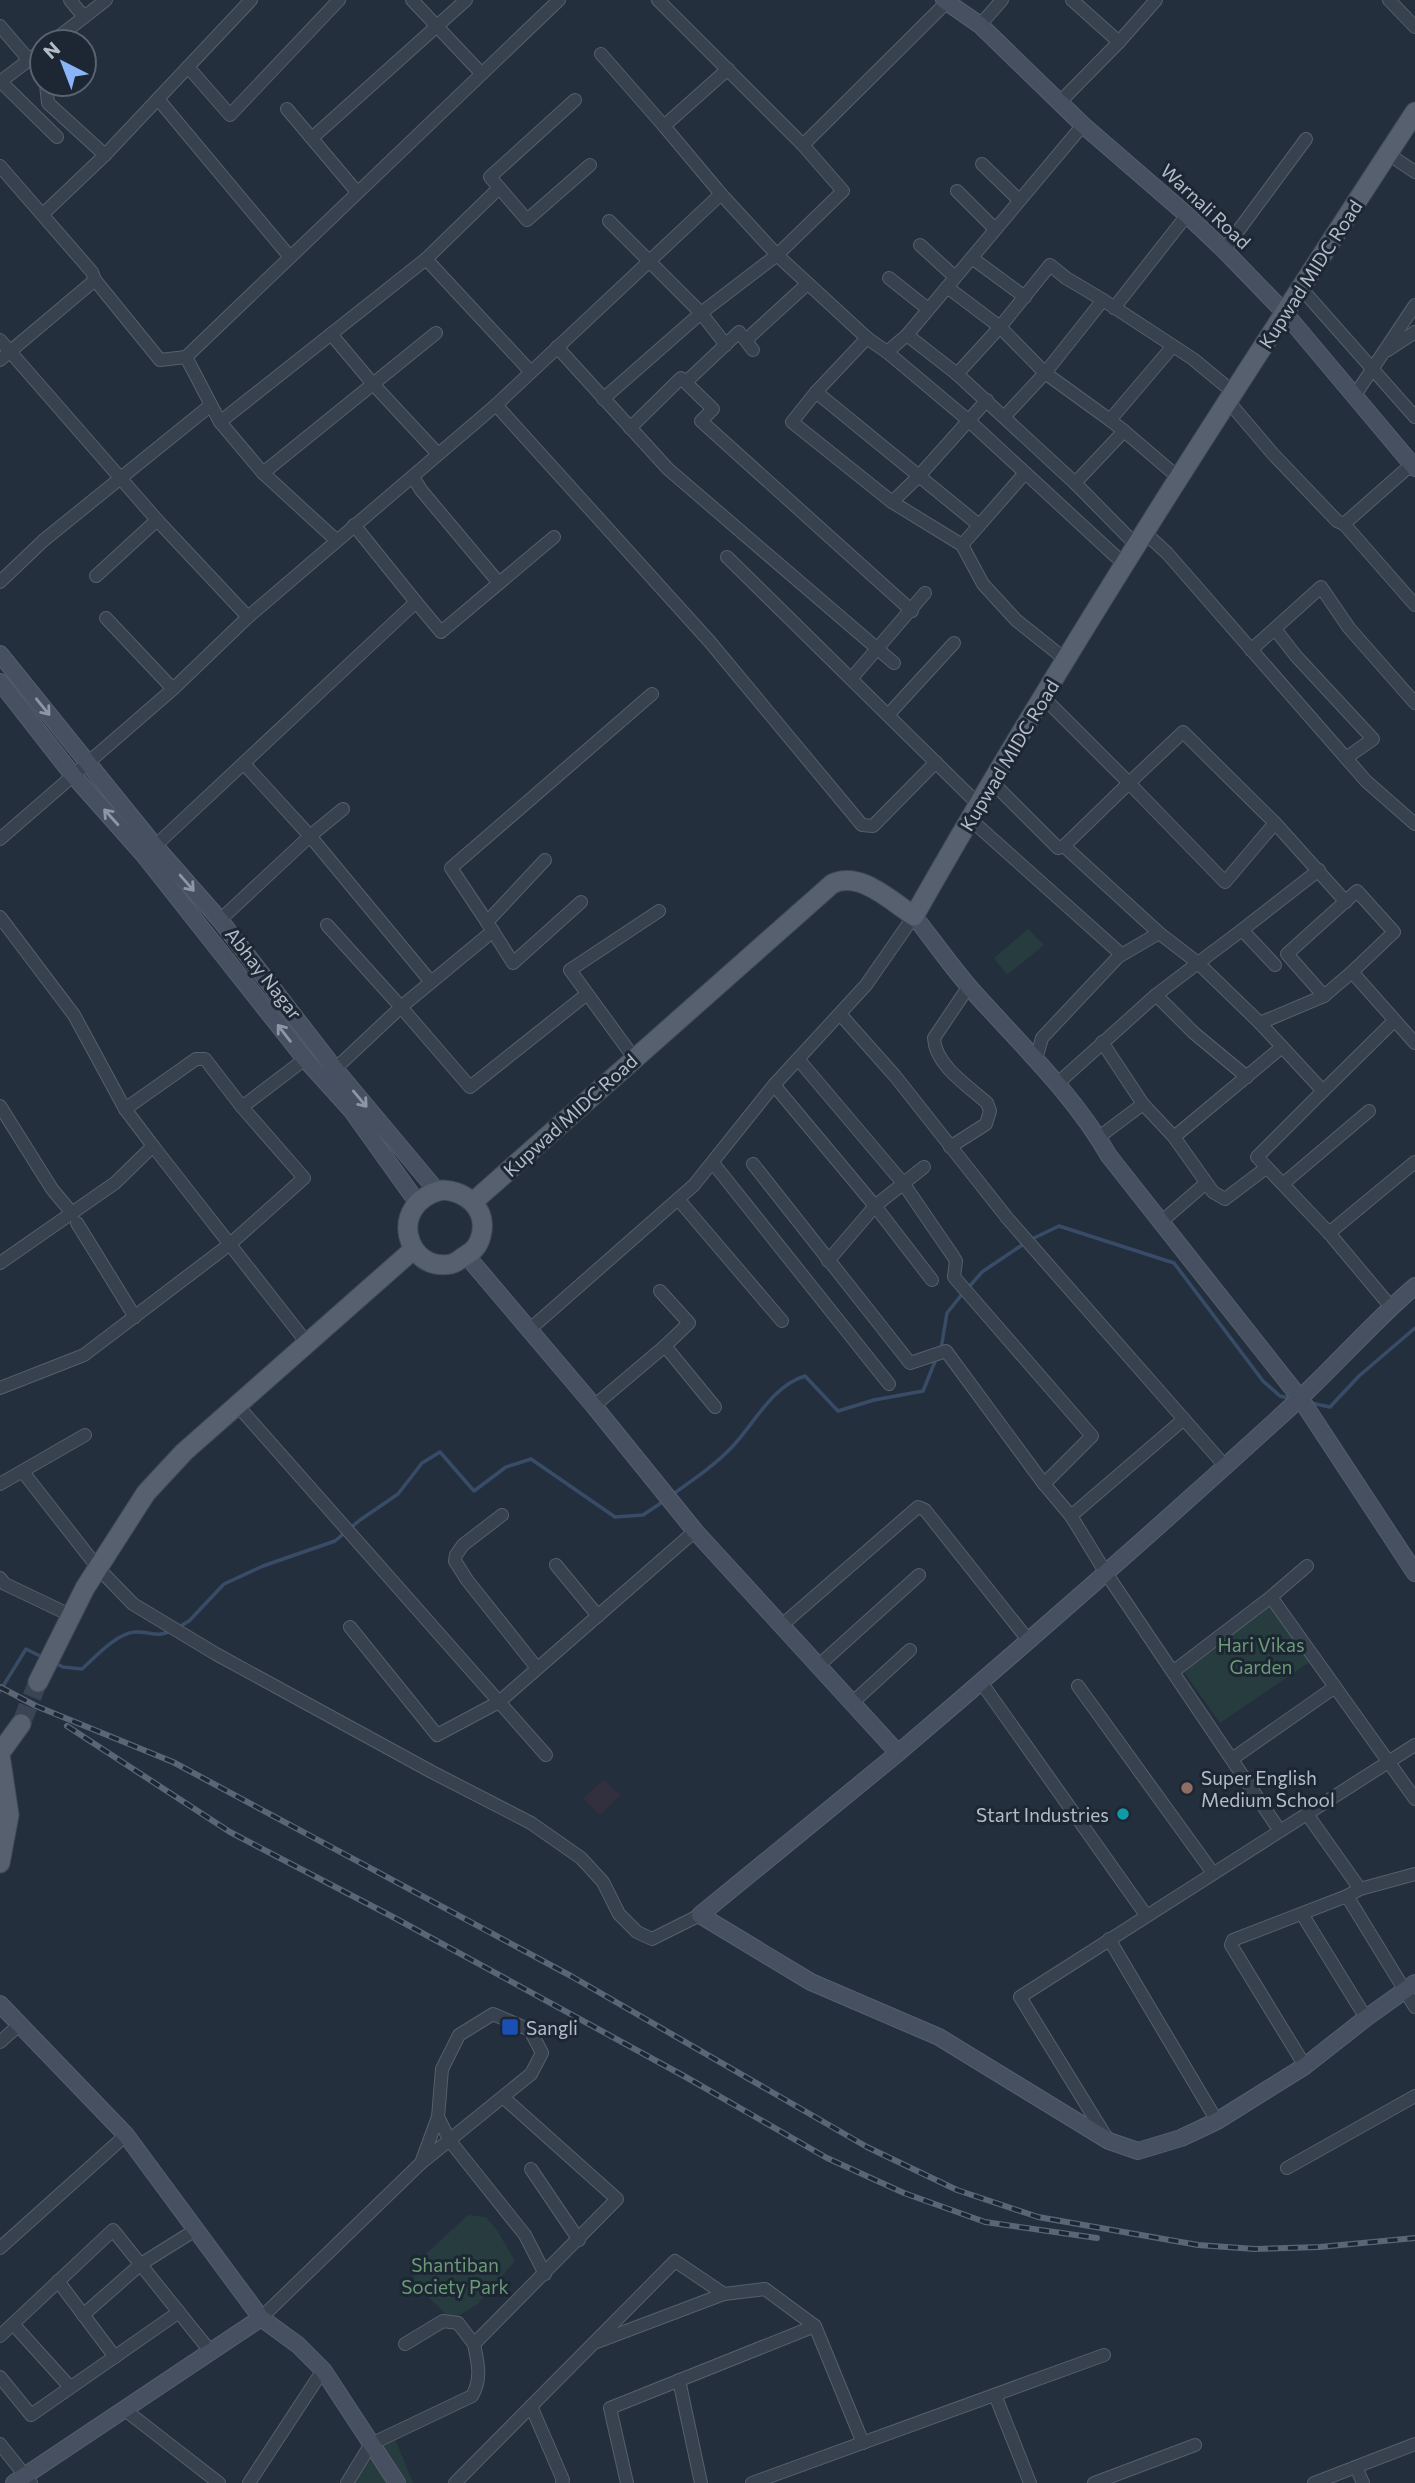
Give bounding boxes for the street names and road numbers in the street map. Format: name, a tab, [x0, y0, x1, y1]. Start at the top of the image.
street label: Warnali Road	[1156, 159, 1256, 253]
street label: Kupwad MIDC Road	[1253, 196, 1367, 352]
street label: Kupwad MIDC Road	[955, 675, 1063, 835]
street label: Abhay Nagar	[221, 922, 307, 1024]
street label: Kupwad MIDC Road	[498, 1049, 642, 1181]

